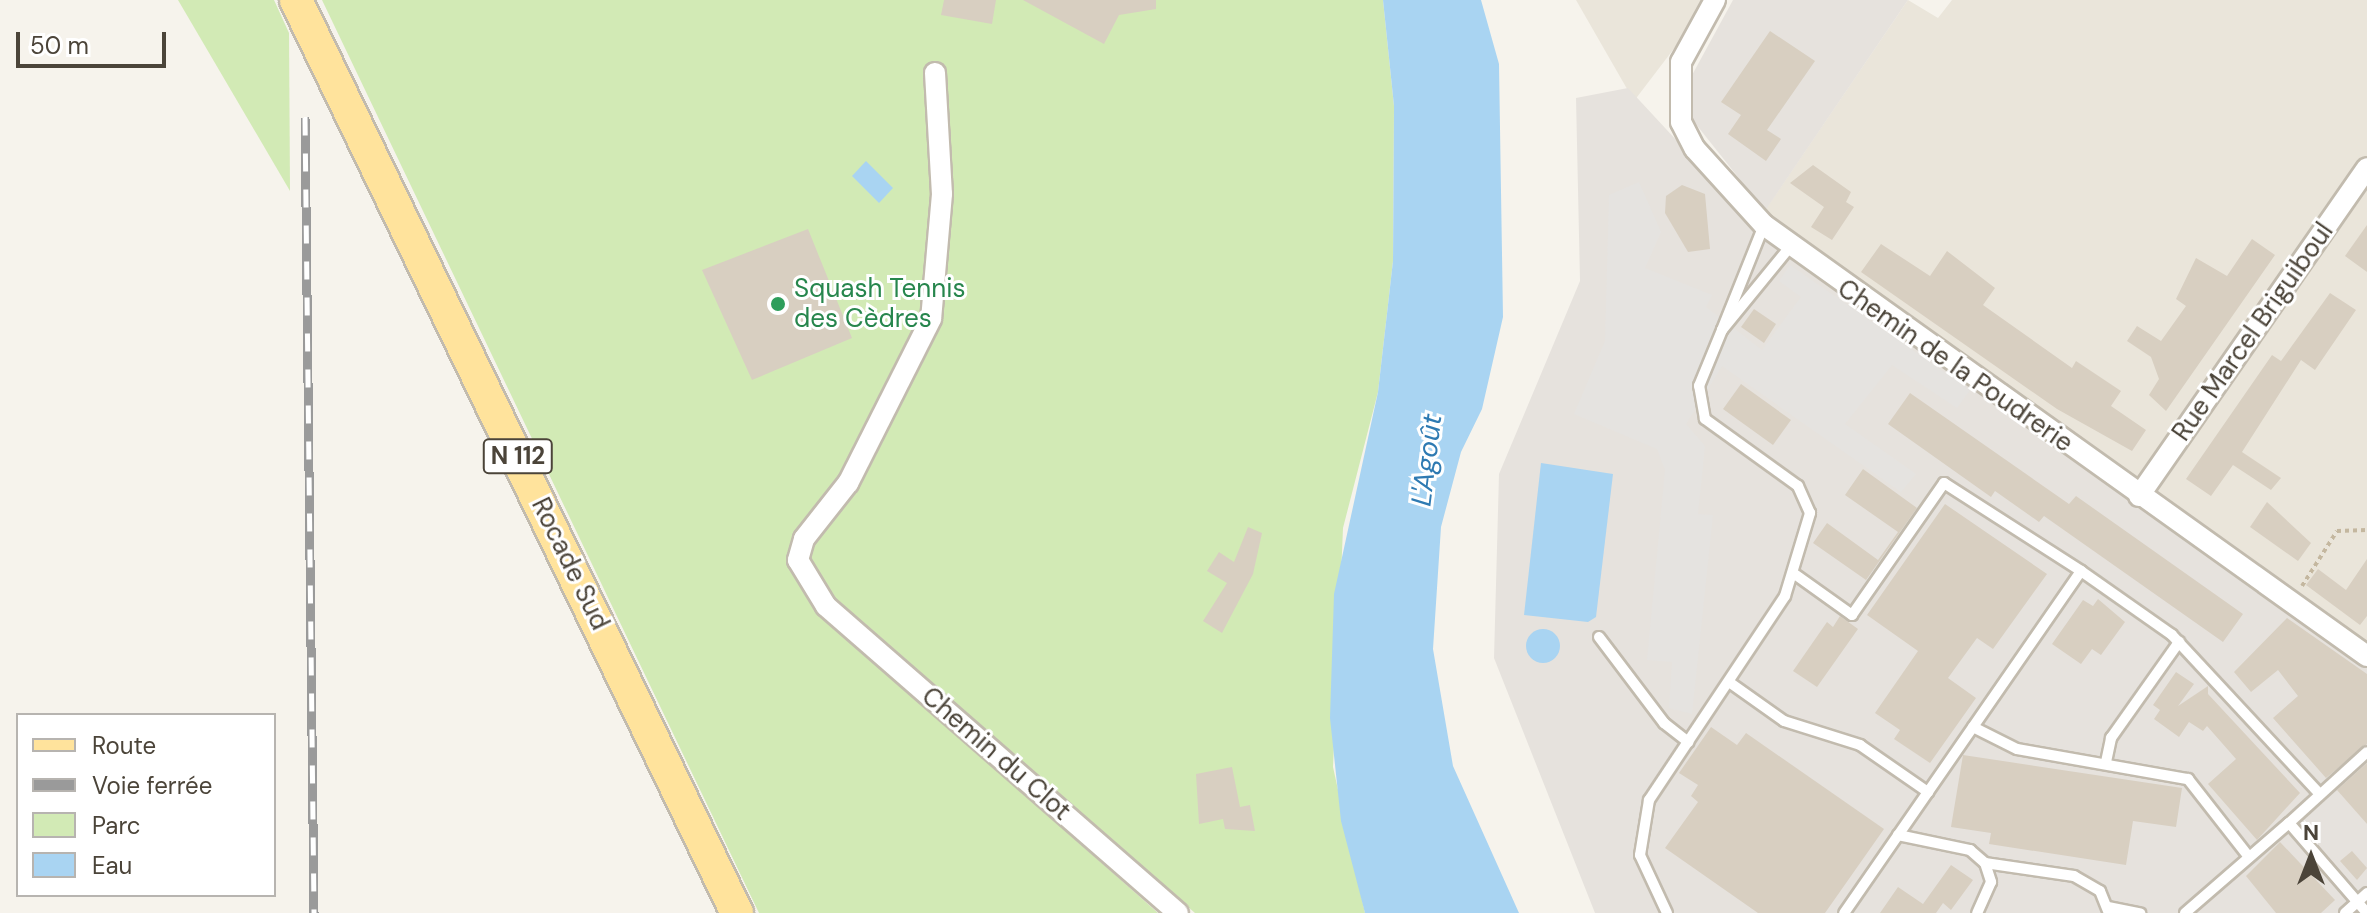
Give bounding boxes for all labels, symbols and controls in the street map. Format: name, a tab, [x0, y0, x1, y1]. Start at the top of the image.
scale bar	[20, 16, 170, 66]
text: 50 m	[30, 30, 89, 61]
street label: Rue Marcel Briguiboul	[2166, 217, 2340, 447]
place label: Squash Tennis des Cèdres	[794, 273, 965, 334]
street label: Chemin de la Poudrerie	[1831, 273, 2079, 459]
marker: Squash Tennis des Cèdres	[769, 295, 787, 313]
water label: L'Agoût	[1405, 412, 1449, 508]
road number: N 112	[482, 436, 554, 476]
street label: Rocade Sud	[525, 493, 615, 635]
street label: Chemin du Clot	[915, 681, 1077, 827]
legend	[16, 713, 276, 897]
text: Route	[92, 730, 156, 761]
text: Voie ferrée	[92, 770, 212, 801]
text: Parc	[92, 810, 141, 841]
north arrow	[2271, 817, 2351, 897]
text: N	[2303, 818, 2319, 847]
text: Eau	[92, 850, 132, 881]

